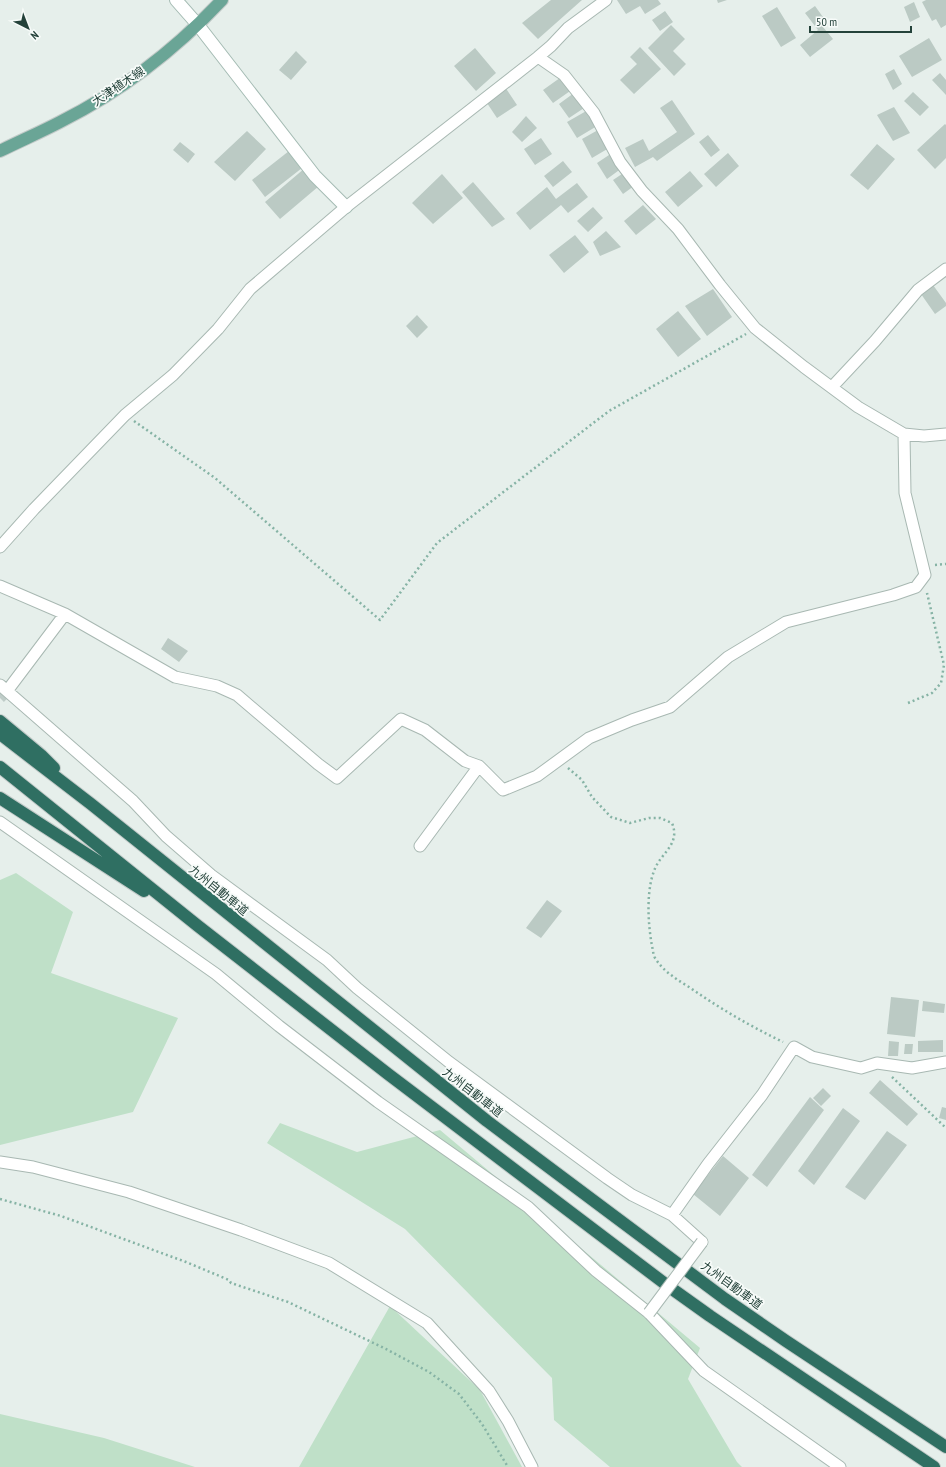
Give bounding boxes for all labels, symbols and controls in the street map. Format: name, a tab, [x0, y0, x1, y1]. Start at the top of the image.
north arrow	[8, 8, 48, 48]
scale bar	[810, 8, 911, 34]
text: 50 m	[816, 14, 837, 29]
text: N	[28, 28, 42, 43]
street label: 大津植木線	[89, 63, 147, 109]
street label: 九州自動車道	[186, 862, 252, 918]
street label: 九州自動車道	[440, 1064, 506, 1120]
street label: 九州自動車道	[698, 1258, 766, 1312]

